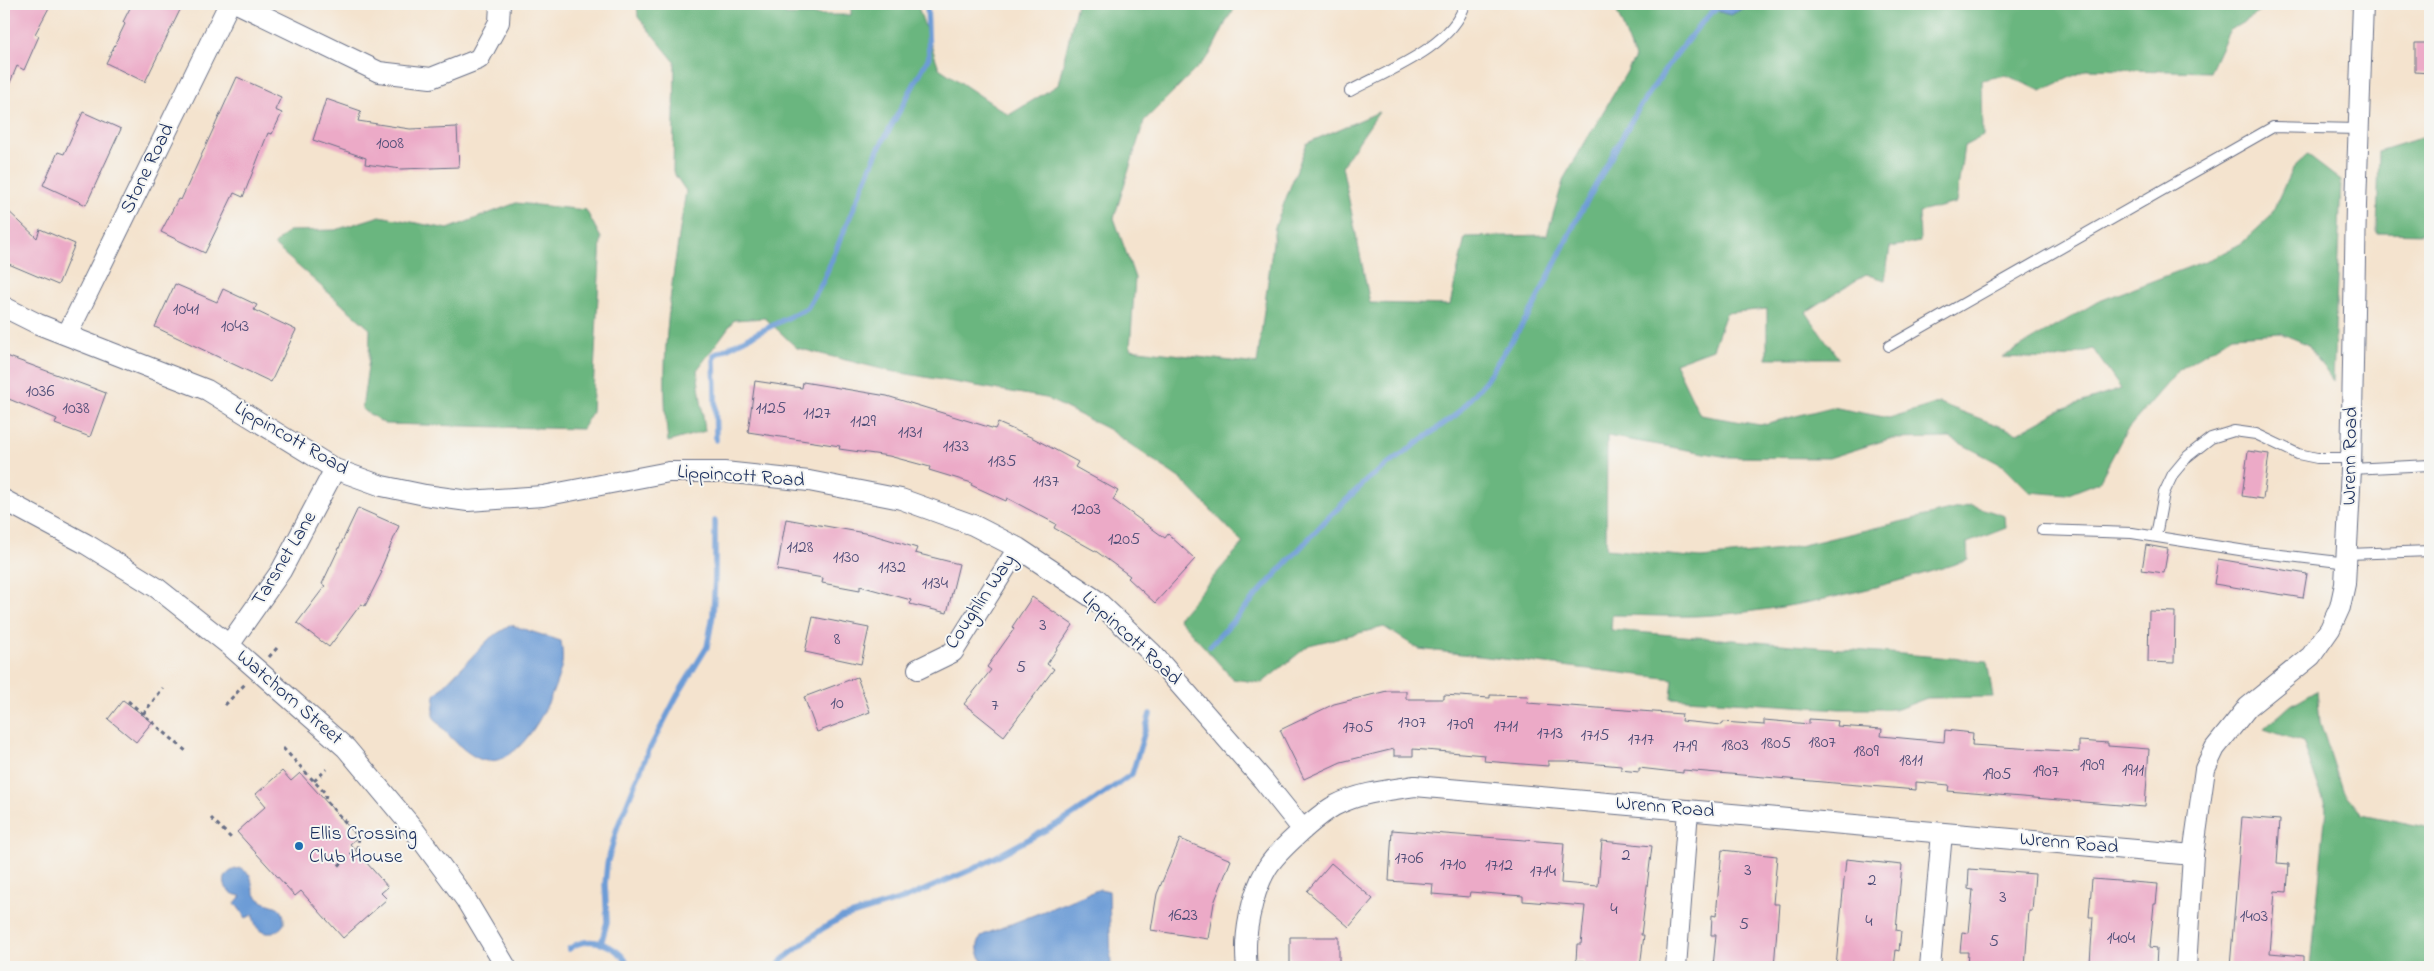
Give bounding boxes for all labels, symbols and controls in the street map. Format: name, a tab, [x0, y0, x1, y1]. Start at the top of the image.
street label: Stone Road	[114, 119, 182, 219]
house number: 1008	[376, 131, 404, 157]
house number: 1041	[173, 297, 200, 323]
house number: 1043	[221, 314, 249, 340]
house number: 1036	[26, 379, 55, 405]
street label: Lippincott Road	[229, 395, 353, 483]
house number: 1038	[62, 396, 90, 422]
house number: 1125	[756, 396, 786, 422]
house number: 1127	[803, 401, 831, 427]
street label: Wrenn Road	[2336, 406, 2366, 506]
house number: 1129	[850, 409, 876, 435]
house number: 1131	[898, 420, 923, 446]
house number: 1133	[943, 434, 969, 460]
house number: 1135	[987, 449, 1017, 475]
street label: Lippincott Road	[676, 458, 806, 496]
house number: 1137	[1033, 469, 1060, 495]
house number: 1203	[1071, 497, 1101, 523]
street label: Tarsnet Lane	[245, 506, 325, 612]
house number: 1205	[1108, 527, 1140, 553]
house number: 1128	[786, 535, 814, 561]
house number: 1130	[833, 545, 860, 571]
street label: Coughlin Way	[938, 548, 1025, 656]
house number: 1132	[878, 555, 906, 581]
house number: 1134	[922, 571, 949, 597]
street label: Lippincott Road	[1075, 585, 1187, 693]
house number: 3	[1039, 613, 1047, 639]
house number: 8	[834, 627, 841, 653]
street label: Watchorn Street	[229, 643, 349, 753]
house number: 5	[1016, 655, 1026, 681]
house number: 10	[830, 691, 844, 717]
house number: 7	[991, 693, 999, 719]
house number: 1707	[1398, 710, 1427, 736]
house number: 1709	[1447, 712, 1474, 738]
house number: 1711	[1494, 714, 1519, 740]
house number: 1705	[1342, 715, 1374, 741]
house number: 1713	[1537, 721, 1563, 747]
house number: 1715	[1580, 723, 1610, 749]
house number: 1717	[1628, 727, 1655, 753]
house number: 1807	[1808, 730, 1836, 756]
house number: 1805	[1761, 731, 1791, 757]
house number: 1803	[1721, 733, 1749, 759]
house number: 1719	[1673, 734, 1698, 760]
house number: 1809	[1853, 739, 1879, 765]
house number: 1811	[1899, 748, 1923, 774]
house number: 1909	[2080, 753, 2105, 779]
house number: 1911	[2122, 758, 2145, 784]
house number: 1907	[2033, 759, 2060, 785]
house number: 1905	[1982, 762, 2012, 788]
street label: Wrenn Road	[1614, 789, 1716, 827]
place label: Ellis Crossing Club House	[309, 820, 417, 872]
street label: Wrenn Road	[2018, 825, 2120, 863]
marker: Ellis Crossing Club House	[293, 840, 305, 852]
house number: 2	[1622, 843, 1631, 869]
house number: 1706	[1395, 846, 1423, 872]
house number: 1710	[1440, 852, 1467, 878]
house number: 1712	[1485, 853, 1513, 879]
house number: 3	[1744, 858, 1752, 884]
house number: 1714	[1530, 859, 1557, 885]
house number: 2	[1868, 868, 1877, 894]
house number: 3	[1999, 885, 2007, 911]
house number: 4	[1610, 897, 1618, 923]
house number: 1623	[1168, 903, 1198, 929]
house number: 1403	[2240, 904, 2268, 930]
house number: 4	[1865, 909, 1873, 935]
house number: 5	[1739, 912, 1749, 938]
house number: 1404	[2107, 926, 2136, 952]
house number: 5	[1989, 929, 1999, 955]

